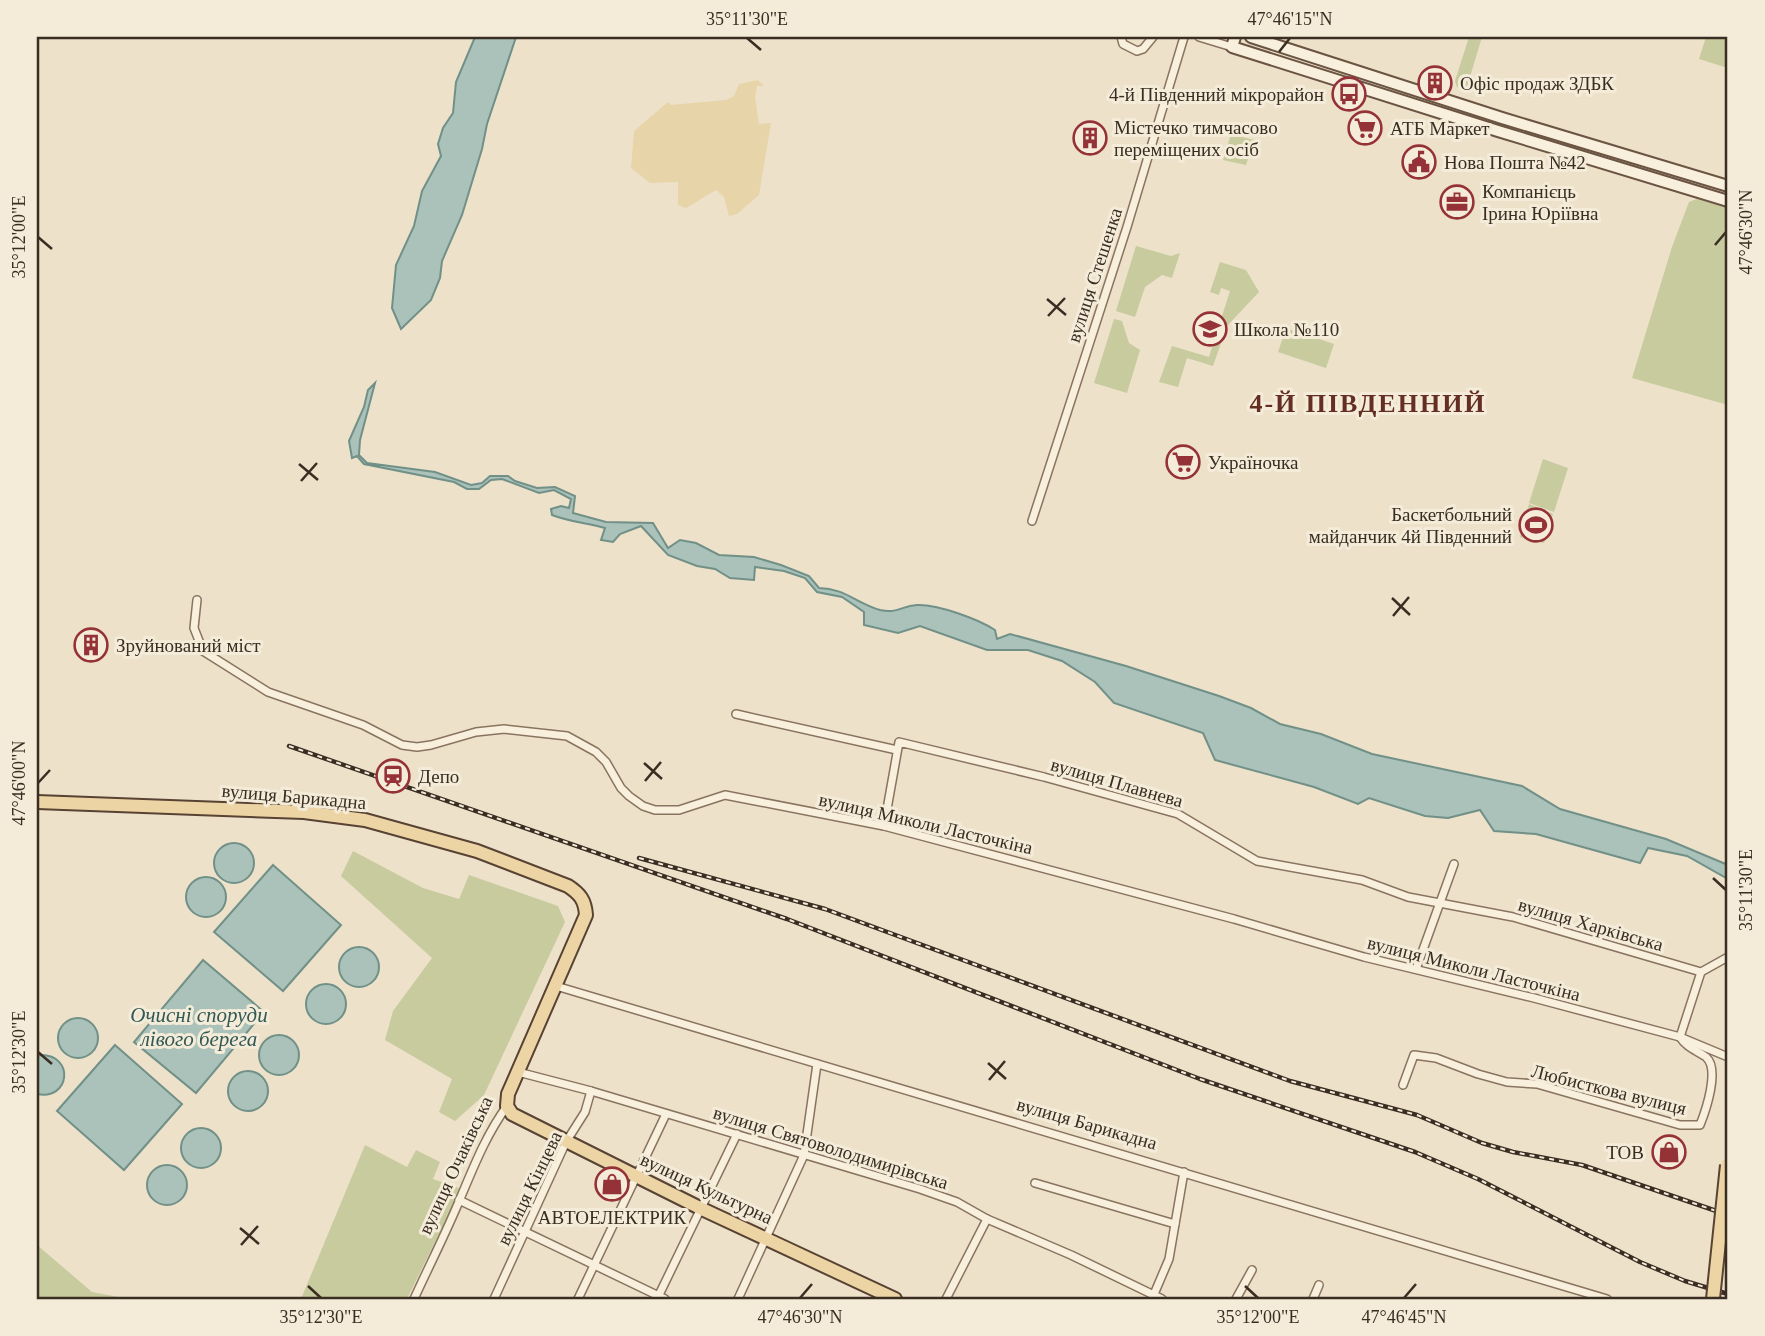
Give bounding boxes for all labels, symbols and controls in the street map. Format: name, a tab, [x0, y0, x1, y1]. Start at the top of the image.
text: 35°11'30"E	[706, 9, 788, 29]
text: 47°46'15"N	[1248, 9, 1332, 29]
building icon: Офіс продаж ЗДБК	[1416, 64, 1454, 102]
place label: Офіс продаж ЗДБК	[1460, 73, 1614, 94]
bus stop icon: 4-й Південний мікрорайон	[1330, 75, 1368, 113]
place label: 4-й Південний мікрорайон	[1109, 84, 1324, 105]
supermarket icon: АТБ Маркет	[1346, 109, 1384, 147]
place label: Містечко тимчасово переміщених осіб	[1114, 117, 1278, 160]
place label: АТБ Маркет	[1390, 118, 1490, 139]
building icon: Містечко тимчасово переміщених осіб	[1071, 119, 1109, 157]
public building icon: Нова Пошта №42	[1400, 143, 1438, 181]
place label: Нова Пошта №42	[1444, 152, 1586, 173]
place label: Компанієць Ірина Юріївна	[1482, 181, 1599, 224]
office icon: Компанієць Ірина Юріївна	[1438, 183, 1476, 221]
text: 47°46'30"N	[1736, 190, 1756, 274]
text: 35°12'00"E	[9, 196, 29, 278]
street label: вулиця Стешенка	[1063, 205, 1126, 345]
school or university icon: Школа №110	[1191, 310, 1229, 348]
place label: Школа №110	[1234, 319, 1339, 340]
district label: 4-Й ПІВДЕННИЙ	[1249, 389, 1487, 418]
supermarket icon: Україночка	[1164, 443, 1202, 481]
place label: Україночка	[1208, 452, 1299, 473]
place label: Баскетбольний майданчик 4й Південний	[1309, 504, 1512, 547]
sports icon: Баскетбольний майданчик 4й Південний	[1517, 506, 1555, 544]
building icon: Зруйнований міст	[72, 626, 110, 664]
place label: Зруйнований міст	[116, 635, 261, 656]
text: 47°46'00"N	[9, 741, 29, 825]
street label: вулиця Плавнева	[1048, 754, 1186, 812]
station icon: Депо	[374, 757, 412, 795]
place label: Депо	[418, 766, 459, 787]
street label: вулиця Барикадна	[221, 780, 368, 813]
street label: вулиця Миколи Ласточкіна	[817, 789, 1035, 858]
text: 35°11'30"E	[1736, 849, 1756, 931]
street label: вулиця Харківська	[1516, 894, 1666, 955]
street label: вулиця Миколи Ласточкіна	[1365, 932, 1583, 1005]
water label: Очисні споруди лівого берега	[130, 1003, 268, 1051]
text: 35°12'30"E	[9, 1011, 29, 1093]
street label: Любисткова вулиця	[1529, 1060, 1689, 1119]
street label: вулиця Очаківська	[414, 1092, 497, 1238]
street label: вулиця Барикадна	[1014, 1093, 1160, 1154]
street label: вулиця Святоволодимирівська	[711, 1102, 951, 1193]
street label: вулиця Кінцева	[493, 1127, 566, 1249]
shop icon: ТОВ	[1650, 1133, 1688, 1171]
place label: ТОВ	[1606, 1142, 1644, 1163]
street label: вулиця Культурна	[637, 1149, 777, 1228]
shop icon: АВТОЕЛЕКТРИК	[593, 1165, 631, 1203]
place label: АВТОЕЛЕКТРИК	[538, 1207, 686, 1228]
text: 35°12'30"E	[280, 1307, 362, 1327]
text: 47°46'30"N	[758, 1307, 842, 1327]
text: 35°12'00"E	[1217, 1307, 1299, 1327]
text: 47°46'45"N	[1362, 1307, 1446, 1327]

